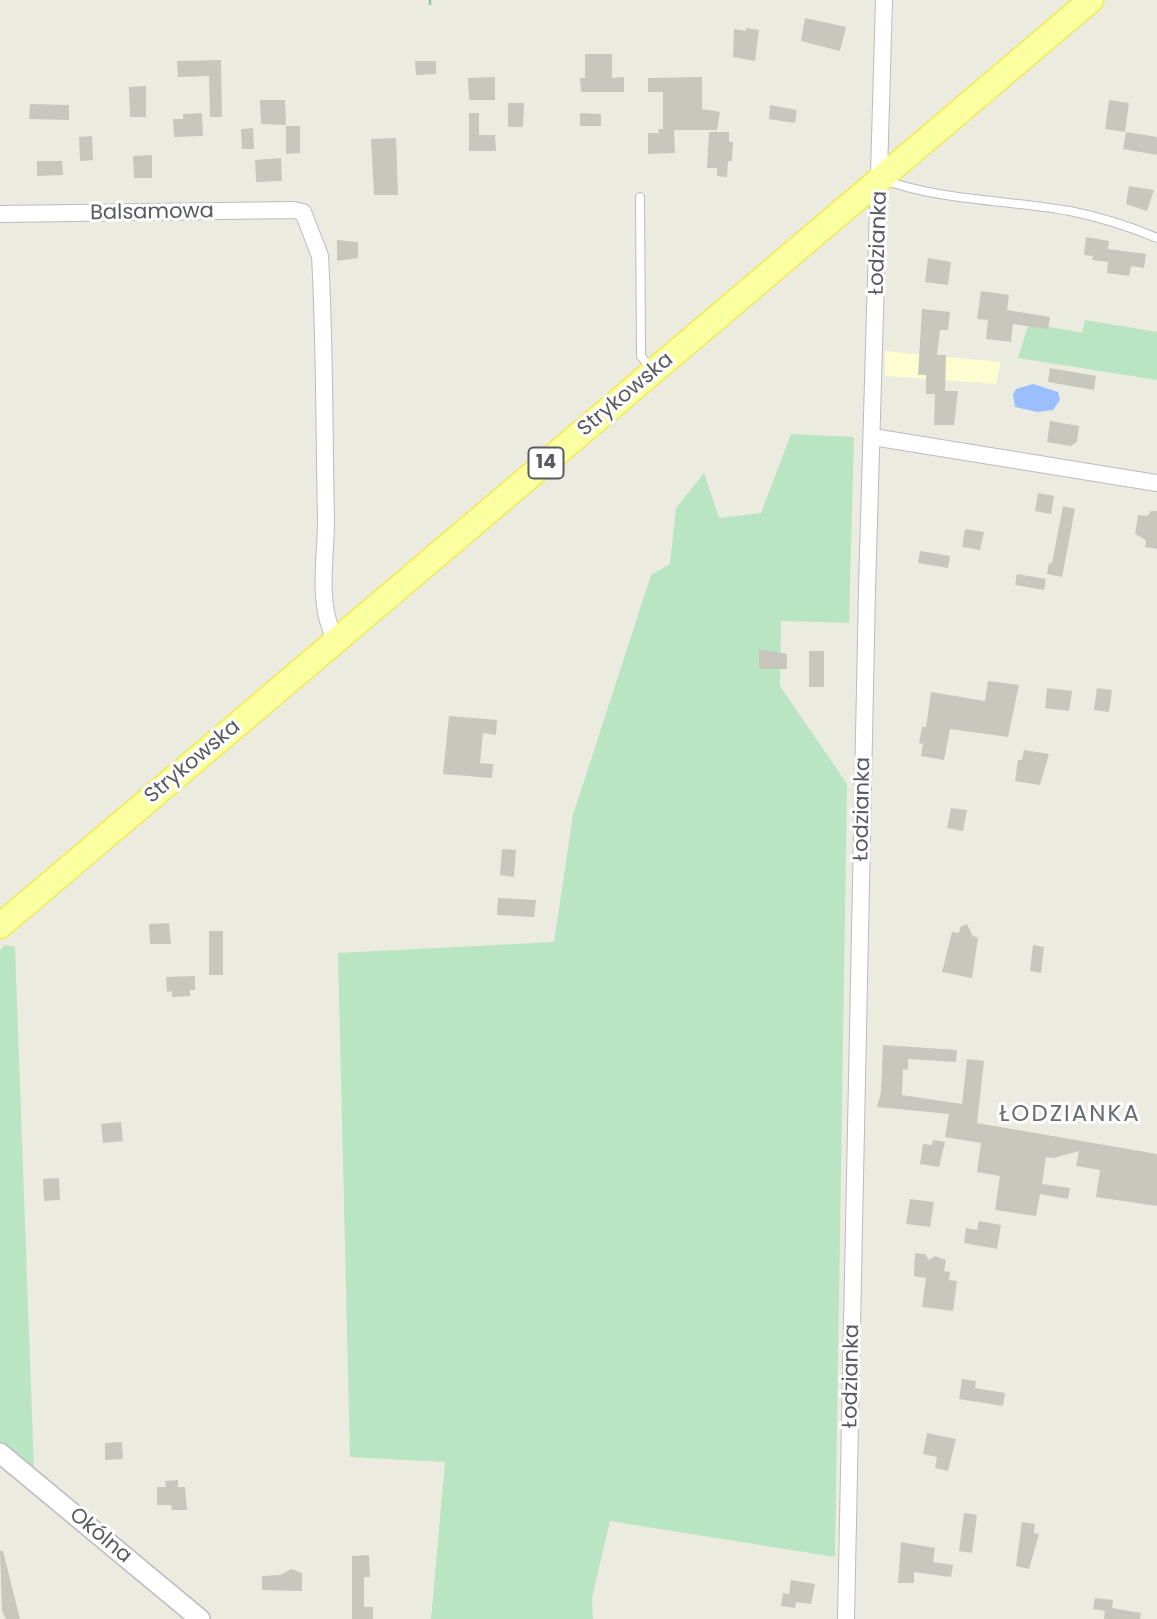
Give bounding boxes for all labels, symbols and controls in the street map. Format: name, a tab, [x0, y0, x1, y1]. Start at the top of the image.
street label: Łodzianka	[865, 191, 893, 295]
street label: Balsamowa	[90, 199, 214, 227]
street label: Strykowska	[573, 348, 679, 442]
road number: 14	[528, 447, 564, 478]
street label: Strykowska	[140, 715, 246, 809]
street label: Łodzianka	[849, 757, 877, 861]
district label: ŁODZIANKA	[1000, 1101, 1140, 1129]
street label: Łodzianka	[838, 1324, 866, 1428]
street label: Okólna	[64, 1503, 136, 1569]

